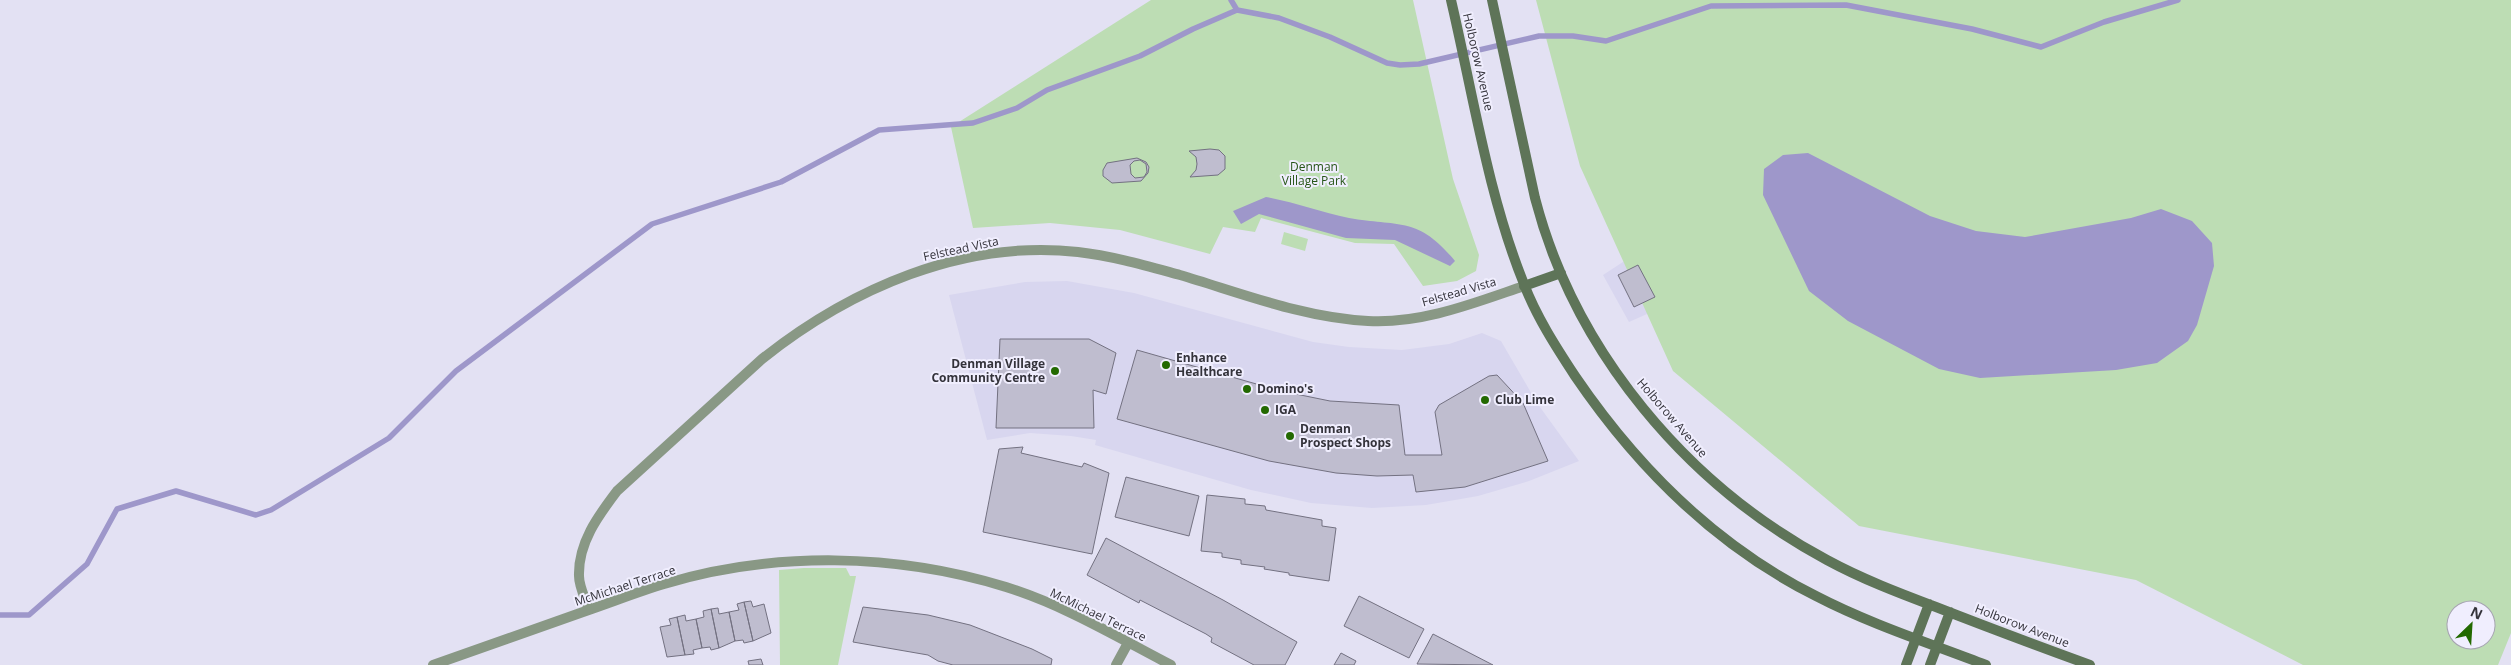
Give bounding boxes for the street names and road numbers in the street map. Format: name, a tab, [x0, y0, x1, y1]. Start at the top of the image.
street label: Holborow Avenue	[1459, 11, 1498, 113]
street label: Felstead Vista	[922, 232, 1000, 265]
street label: Felstead Vista	[1420, 273, 1498, 310]
street label: Holborow Avenue	[1633, 374, 1712, 461]
street label: McMichael Terrace	[572, 561, 678, 610]
street label: McMichael Terrace	[1047, 584, 1150, 645]
street label: Holborow Avenue	[1972, 600, 2072, 651]

